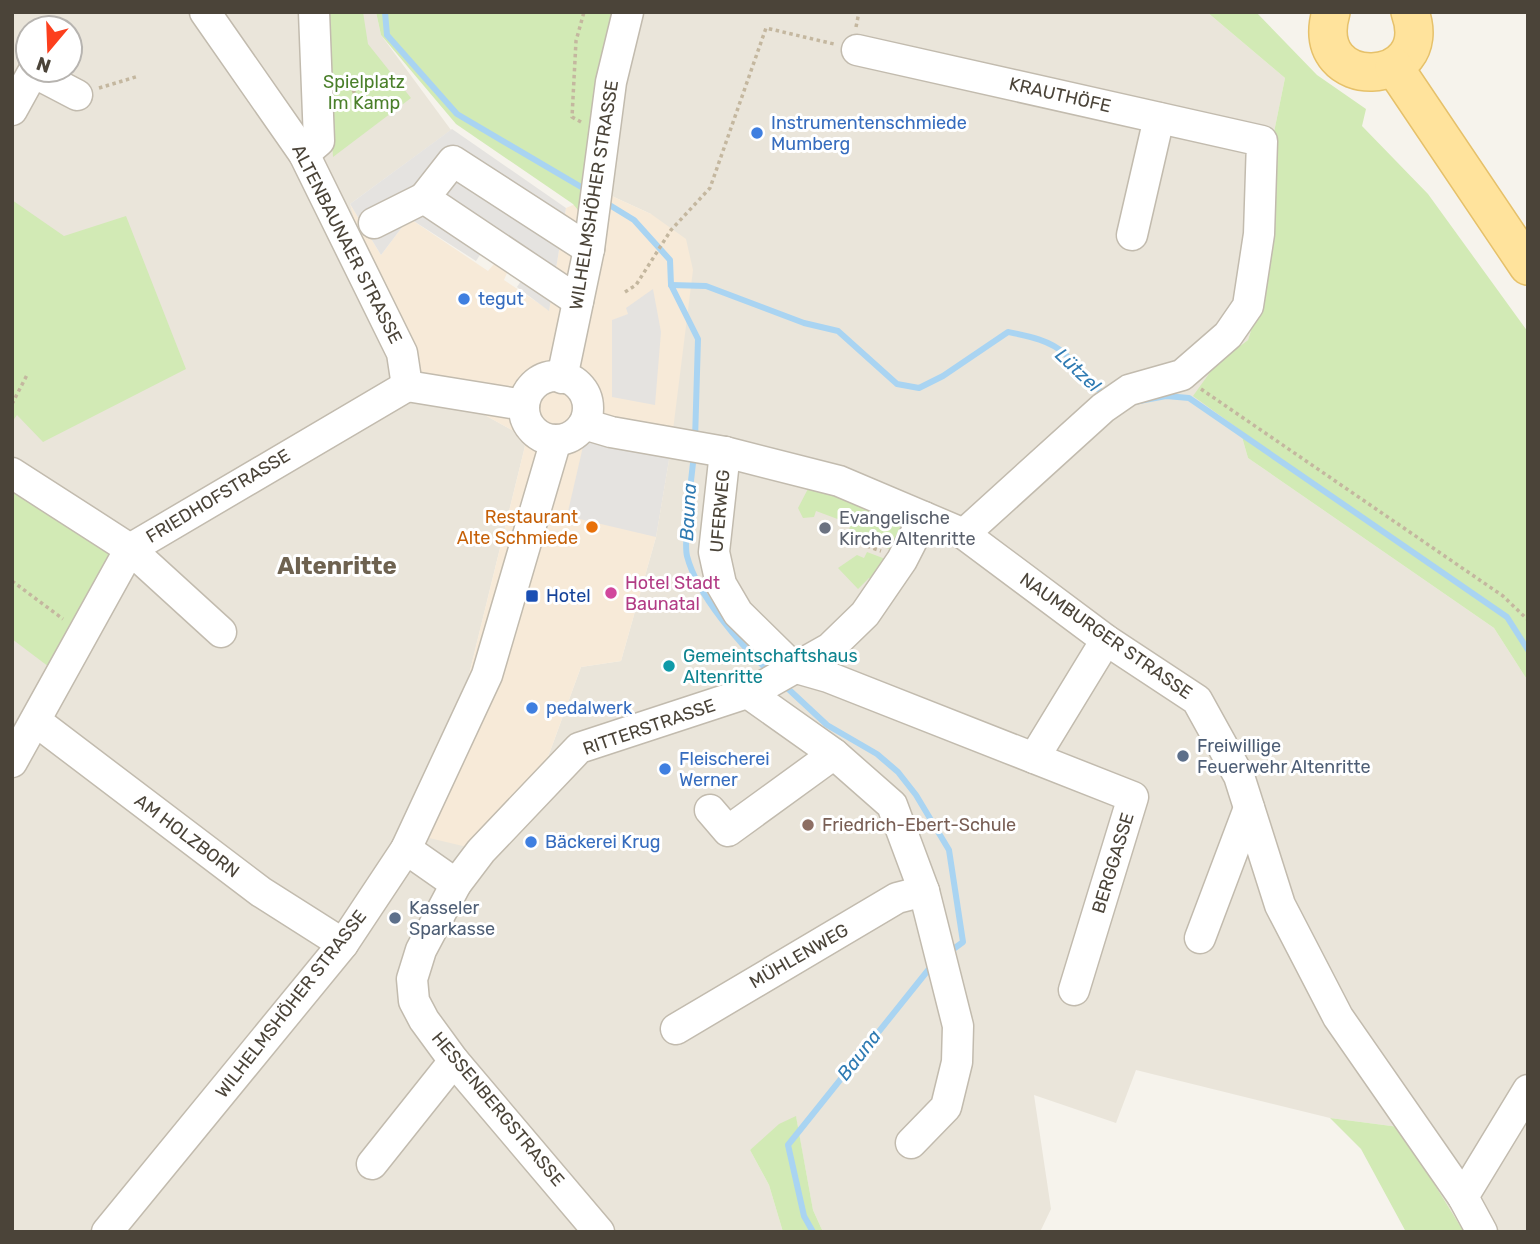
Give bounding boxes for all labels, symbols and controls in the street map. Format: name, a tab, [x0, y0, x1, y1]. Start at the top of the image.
north arrow	[14, 14, 84, 84]
text: N	[33, 52, 54, 78]
park label: Spielplatz Im Kamp	[323, 71, 405, 114]
street label: KRAUTHÖFE	[1007, 73, 1113, 117]
street label: WILHELMSHÖHER STRASSE	[565, 79, 623, 311]
place label: Instrumentenschmiede Mumberg	[771, 112, 967, 155]
marker: Instrumentenschmiede Mumberg	[749, 125, 765, 141]
street label: ALTENBAUNAER STRASSE	[287, 141, 407, 347]
place label: tegut	[478, 288, 524, 310]
marker: tegut	[456, 291, 472, 307]
water label: Lützel	[1051, 343, 1106, 397]
street label: FRIEDHOFSTRASSE	[142, 444, 294, 548]
street label: UFERWEG	[705, 469, 735, 553]
water label: Bauna	[675, 482, 701, 542]
place label: Restaurant Alte Schmiede	[457, 506, 578, 549]
place label: Evangelische Kirche Altenritte	[839, 507, 976, 550]
marker: Restaurant Alte Schmiede	[584, 519, 600, 535]
marker: Evangelische Kirche Altenritte	[817, 520, 833, 536]
district label: Altenritte	[277, 552, 397, 580]
street label: NAUMBURGER STRASSE	[1016, 568, 1196, 704]
place label: Hotel Stadt Baunatal	[625, 572, 720, 615]
place label: Hotel	[546, 585, 591, 607]
marker: Hotel Stadt Baunatal	[603, 585, 619, 601]
marker: Hotel	[524, 588, 540, 604]
place label: Gemeintschaftshaus Altenritte	[683, 645, 858, 688]
marker: Gemeintschaftshaus Altenritte	[661, 658, 677, 674]
street label: RITTERSTRASSE	[580, 694, 718, 760]
place label: pedalwerk	[546, 697, 633, 719]
marker: pedalwerk	[524, 700, 540, 716]
place label: Freiwillige Feuerwehr Altenritte	[1197, 735, 1371, 778]
place label: Fleischerei Werner	[679, 748, 770, 791]
marker: Freiwillige Feuerwehr Altenritte	[1175, 748, 1191, 764]
marker: Fleischerei Werner	[657, 761, 673, 777]
street label: AM HOLZBORN	[130, 790, 244, 882]
street label: BERGGASSE	[1087, 810, 1139, 916]
place label: Friedrich-Ebert-Schule	[822, 814, 1016, 836]
marker: Friedrich-Ebert-Schule	[800, 817, 816, 833]
place label: Bäckerei Krug	[545, 831, 661, 853]
marker: Bäckerei Krug	[523, 834, 539, 850]
place label: Kasseler Sparkasse	[409, 897, 495, 940]
street label: WILHELMSHÖHER STRASSE	[211, 906, 371, 1102]
marker: Kasseler Sparkasse	[387, 910, 403, 926]
street label: MÜHLENWEG	[746, 919, 852, 993]
water label: Bauna	[832, 1025, 886, 1085]
street label: HESSENBERGSTRASSE	[427, 1027, 569, 1191]

